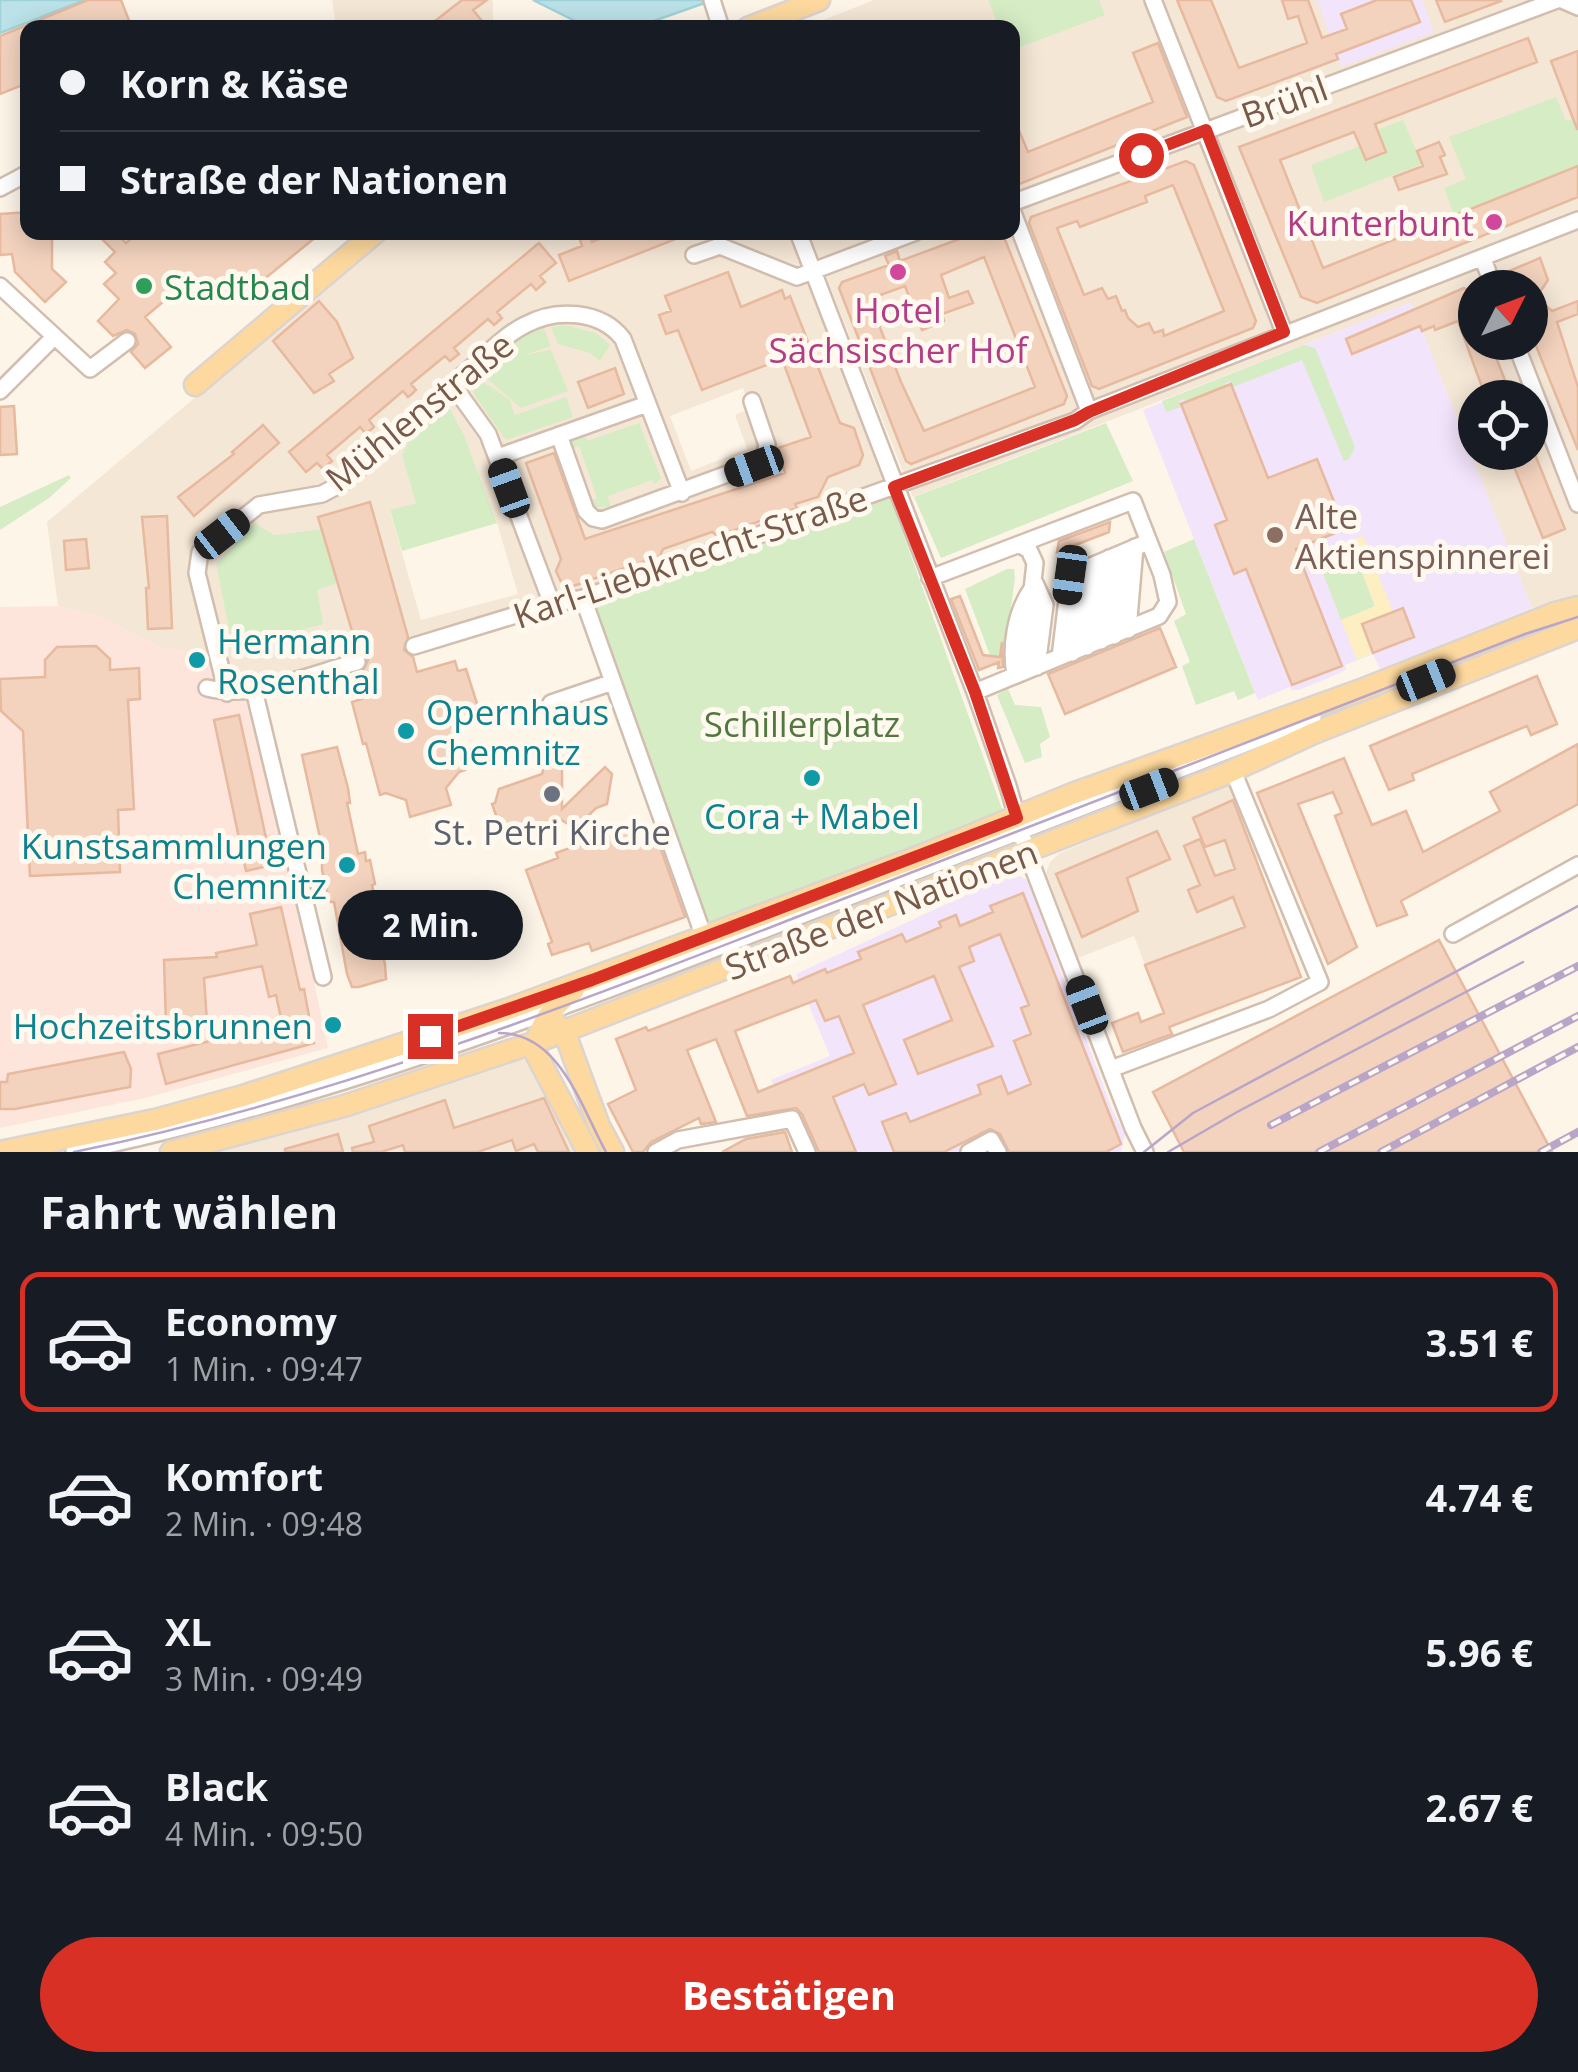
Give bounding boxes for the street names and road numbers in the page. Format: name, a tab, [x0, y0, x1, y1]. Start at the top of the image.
street label: Brühl	[1234, 64, 1334, 138]
street label: Mühlenstraße	[315, 321, 523, 501]
street label: Karl-Liebknecht-Straße	[507, 473, 873, 639]
street label: Straße der Nationen	[718, 828, 1044, 990]

